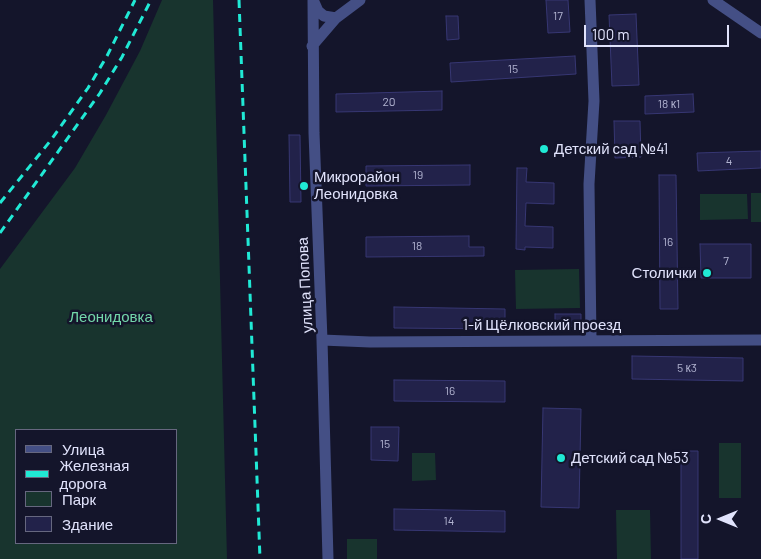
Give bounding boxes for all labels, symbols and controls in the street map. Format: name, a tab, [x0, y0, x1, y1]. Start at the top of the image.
house number: 17	[553, 9, 563, 23]
scale bar	[586, 15, 731, 47]
text: 100 m	[592, 25, 630, 43]
house number: 15	[508, 62, 518, 76]
house number: 20	[382, 95, 396, 109]
house number: 18 к1	[658, 97, 680, 111]
place label: Детский сад №41	[554, 140, 668, 158]
marker: Детский сад №41	[538, 143, 550, 155]
house number: 4	[726, 154, 732, 168]
place label: Микрорайон Леонидовка	[314, 168, 400, 203]
house number: 19	[413, 168, 423, 182]
marker: Микрорайон Леонидовка	[298, 180, 310, 192]
house number: 16	[663, 235, 673, 249]
street label: улица Попова	[294, 237, 316, 333]
house number: 18	[412, 239, 422, 253]
house number: 7	[723, 254, 729, 268]
place label: Столички	[632, 264, 697, 282]
marker: Столички	[701, 267, 713, 279]
park label: Леонидовка	[69, 308, 153, 326]
street label: 1-й Щёлковский проезд	[463, 316, 621, 334]
house number: 5 к3	[677, 361, 697, 375]
house number: 16	[445, 384, 455, 398]
legend	[15, 429, 178, 544]
house number: 15	[380, 437, 390, 451]
text: Улица	[62, 440, 105, 458]
place label: Детский сад №53	[571, 449, 689, 467]
marker: Детский сад №53	[555, 452, 567, 464]
text: Железная дорога	[59, 456, 129, 492]
text: Парк	[62, 490, 96, 508]
north arrow	[696, 494, 746, 544]
house number: 14	[444, 514, 454, 528]
text: С	[697, 514, 714, 524]
text: Здание	[62, 515, 113, 533]

